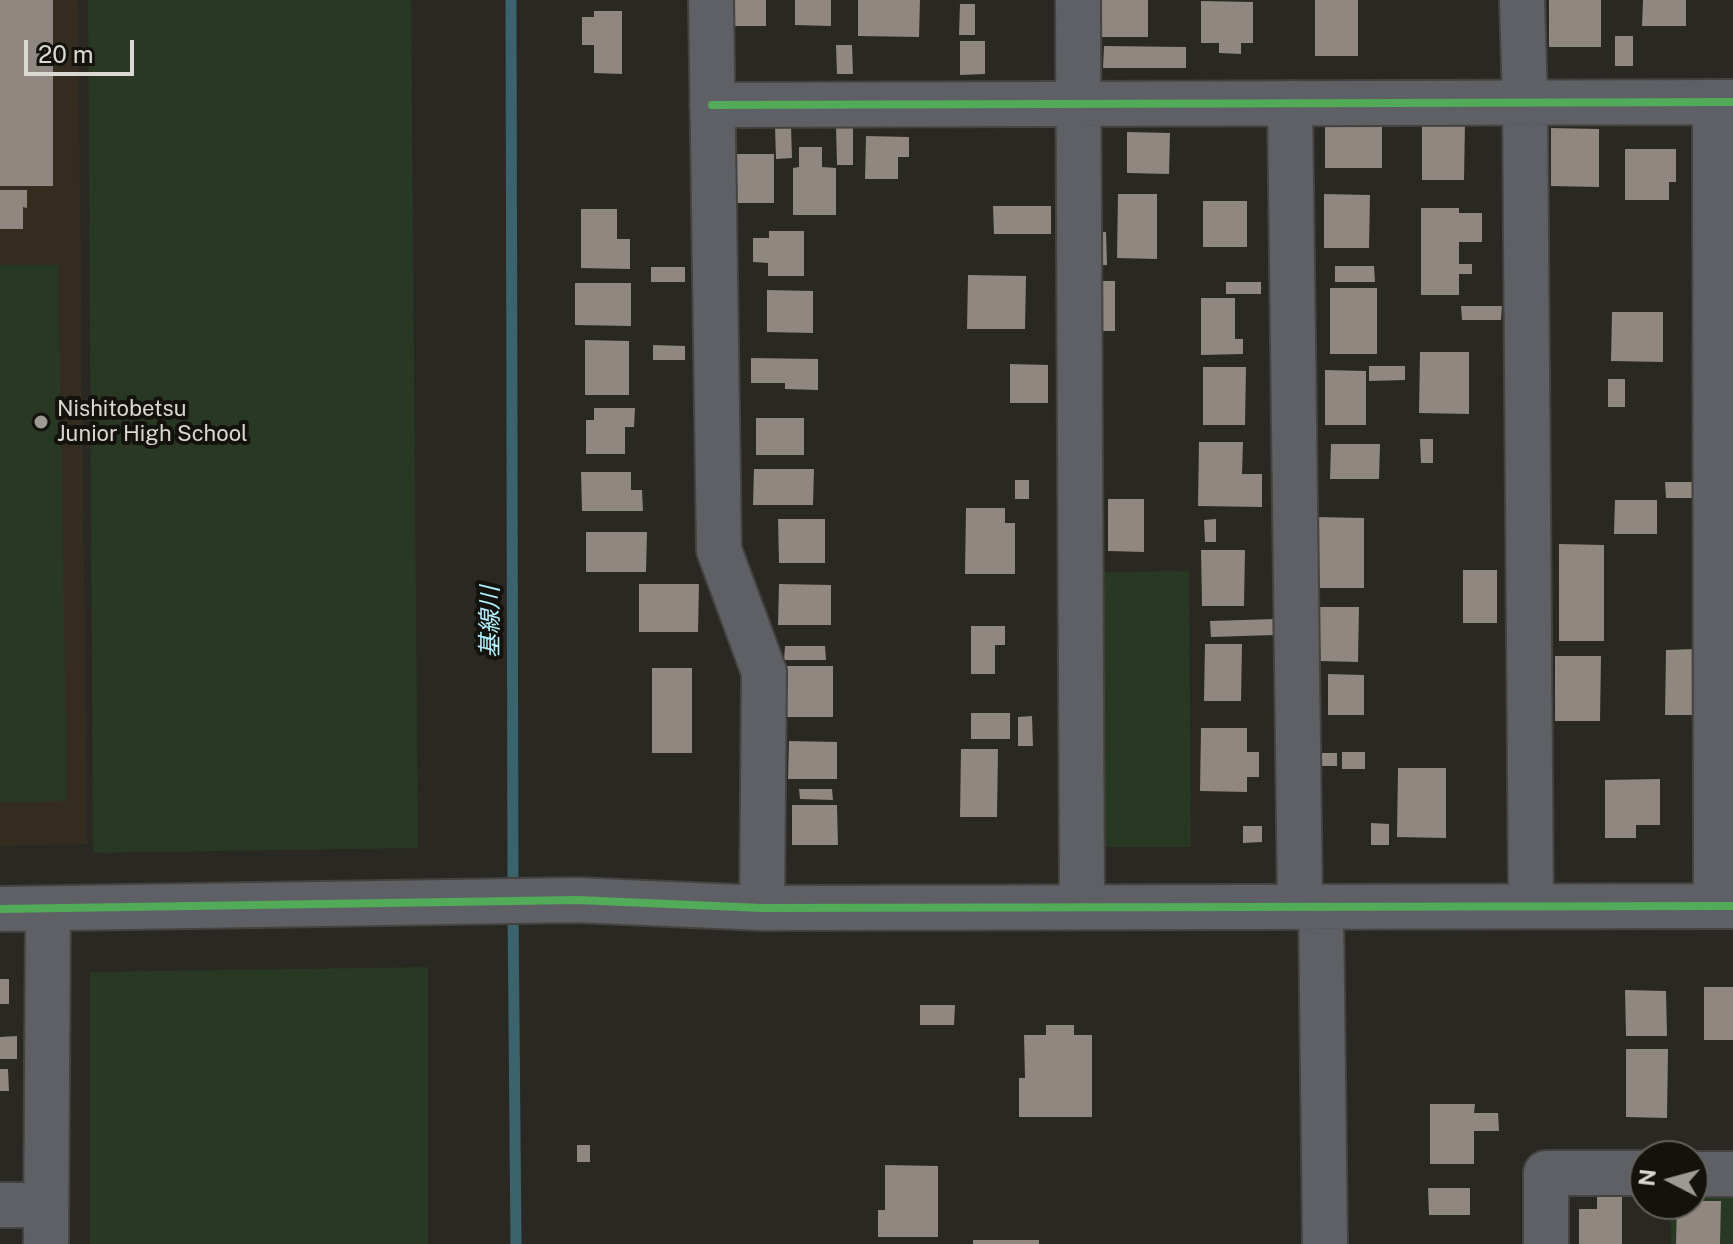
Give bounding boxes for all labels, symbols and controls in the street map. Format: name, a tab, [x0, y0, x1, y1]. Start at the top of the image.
scale bar	[28, 24, 138, 74]
text: 20 m	[38, 40, 94, 68]
place label: Nishitobetsu Junior High School	[57, 396, 248, 448]
marker: Nishitobetsu Junior High School	[32, 413, 50, 431]
water label: 基線川	[477, 586, 505, 658]
north arrow	[1629, 1140, 1709, 1220]
text: N	[1633, 1168, 1661, 1188]

